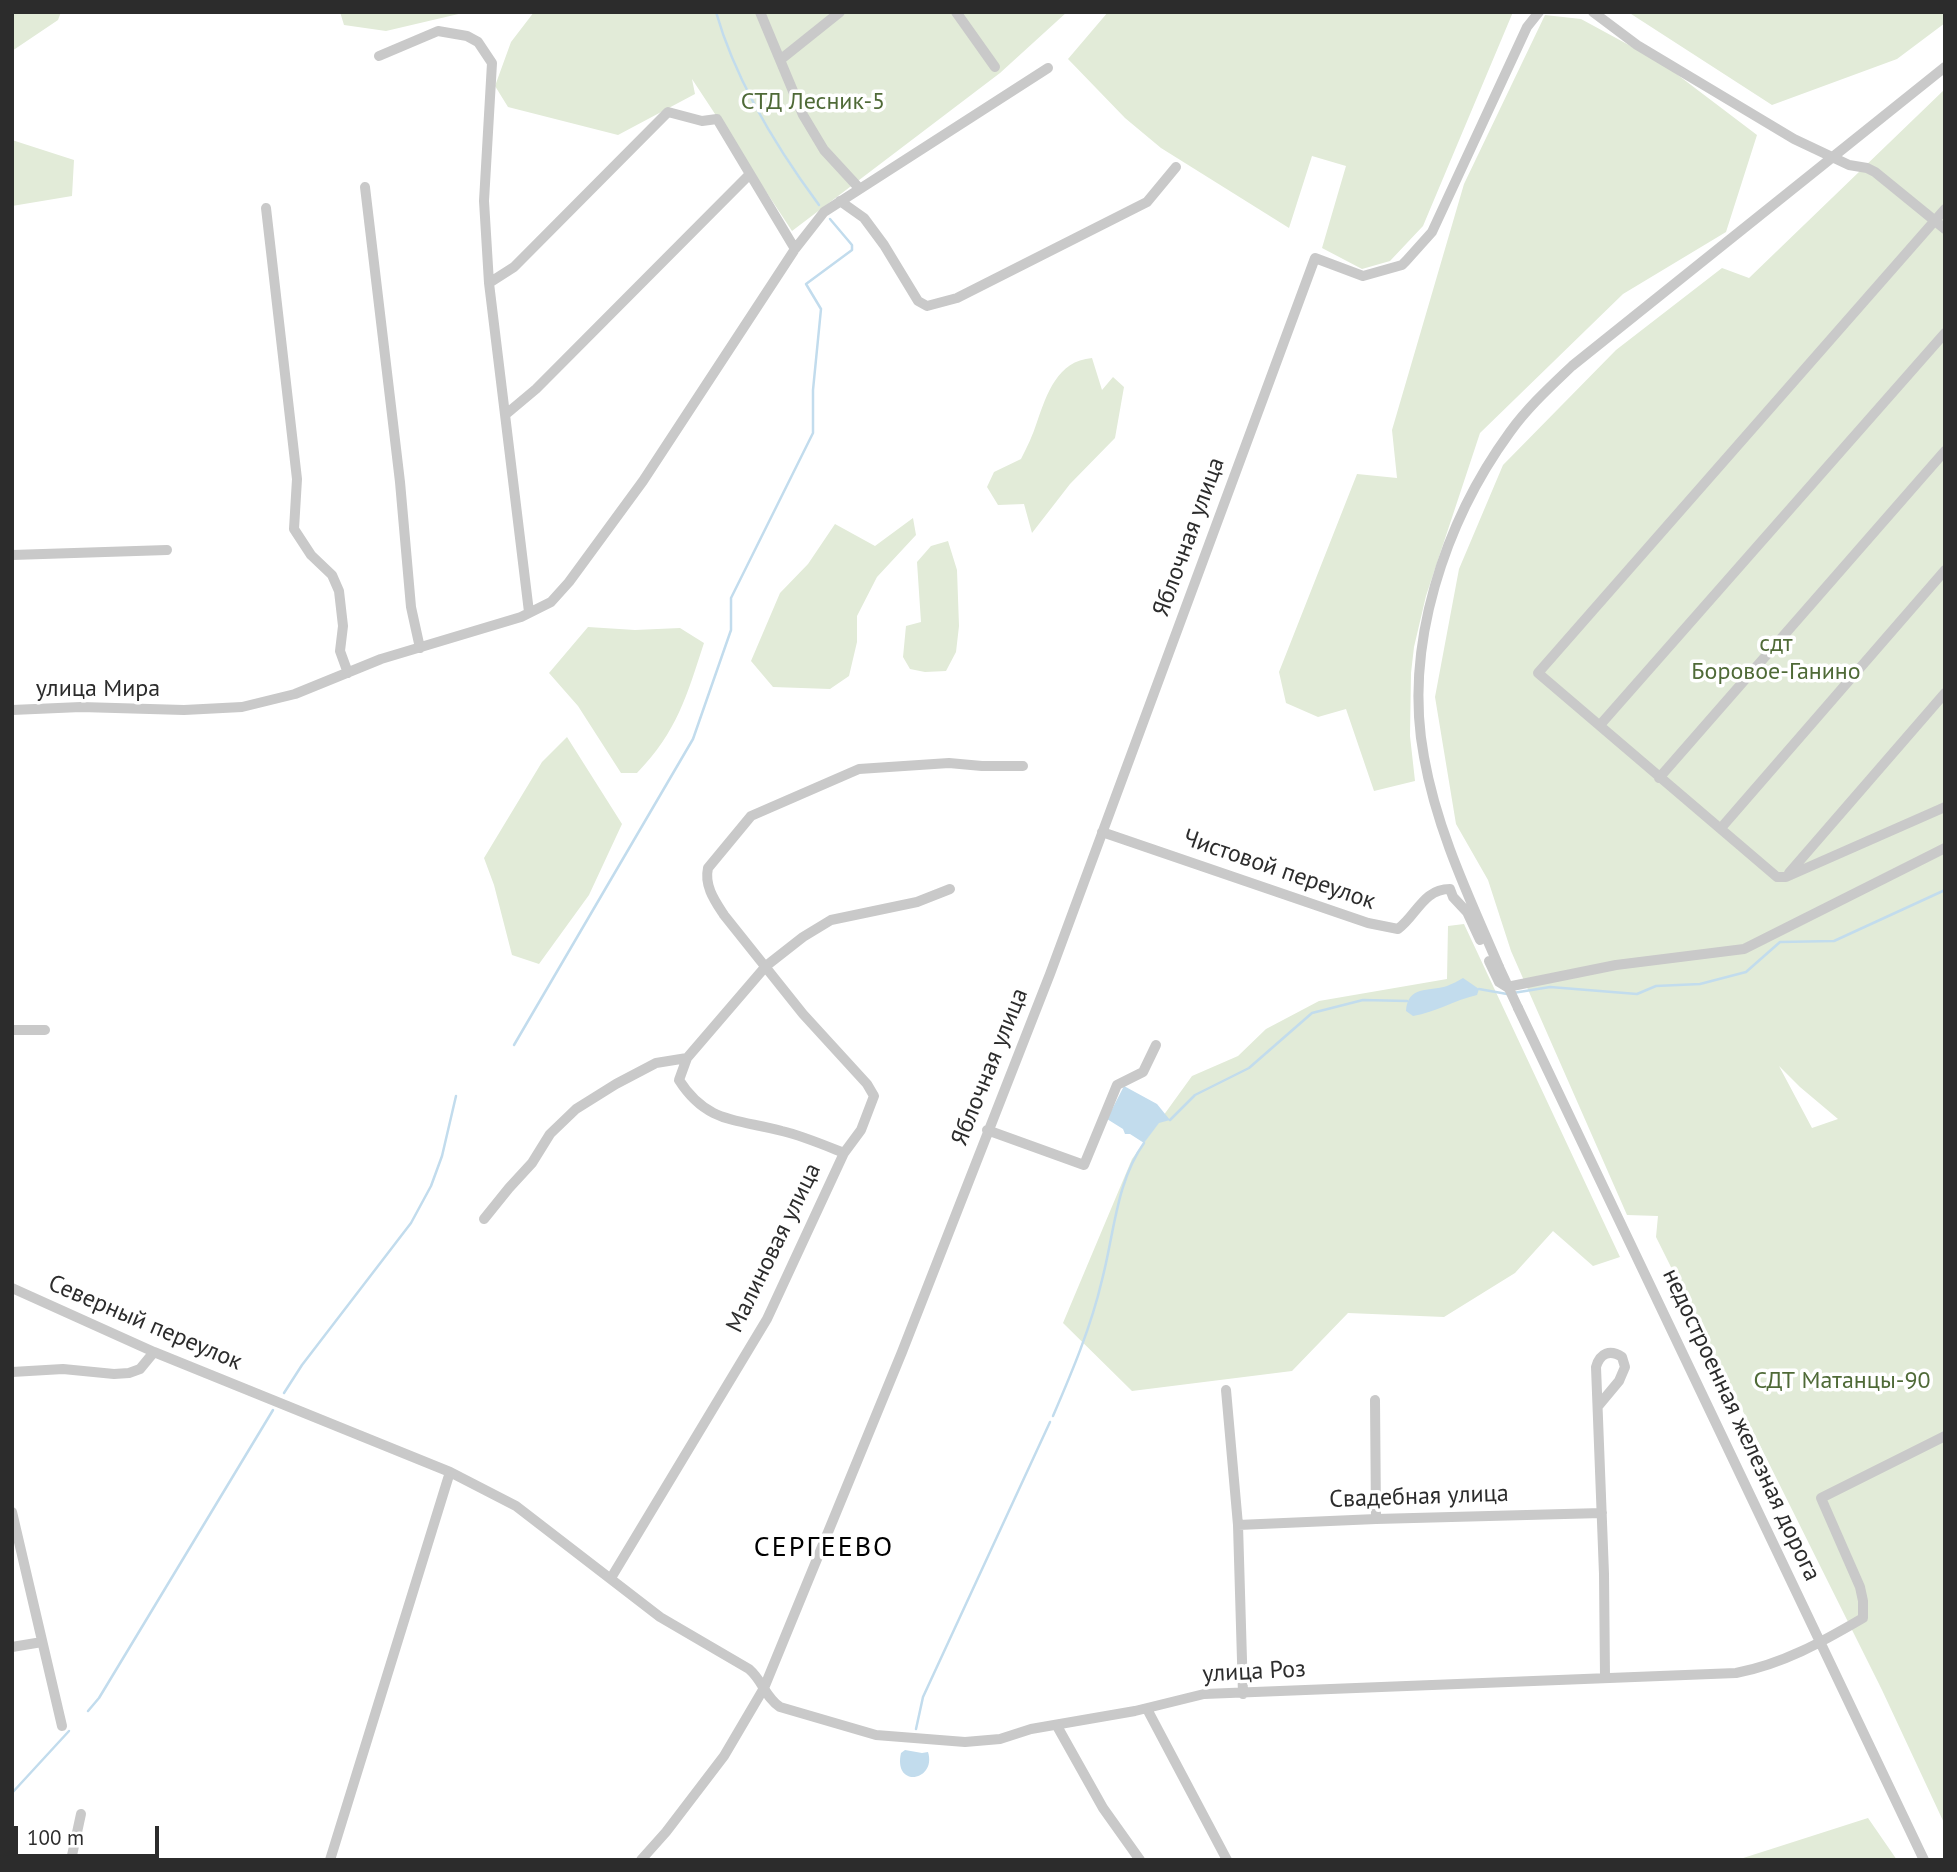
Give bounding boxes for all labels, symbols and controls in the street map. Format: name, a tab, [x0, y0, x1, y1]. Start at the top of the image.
park label: СТД Лесник-5	[741, 88, 885, 116]
street label: Яблочная улица	[1147, 454, 1231, 620]
park label: сдт Боровое-Ганино	[1691, 630, 1861, 686]
street label: улица Мира	[36, 675, 160, 703]
street label: Чистовой переулок	[1179, 824, 1379, 916]
street label: Яблочная улица	[945, 984, 1035, 1150]
street label: Малиновая улица	[721, 1159, 827, 1337]
street label: недостроенная железная дорога	[1656, 1264, 1826, 1586]
street label: Северный переулок	[44, 1269, 246, 1377]
park label: СДТ Матанцы-90	[1753, 1367, 1931, 1395]
street label: Свадебная улица	[1329, 1479, 1509, 1515]
district label: СЕРГЕЕВО	[755, 1531, 893, 1565]
street label: улица Роз	[1202, 1655, 1306, 1689]
scale bar	[18, 1812, 163, 1856]
text: 100 m	[27, 1824, 84, 1851]

